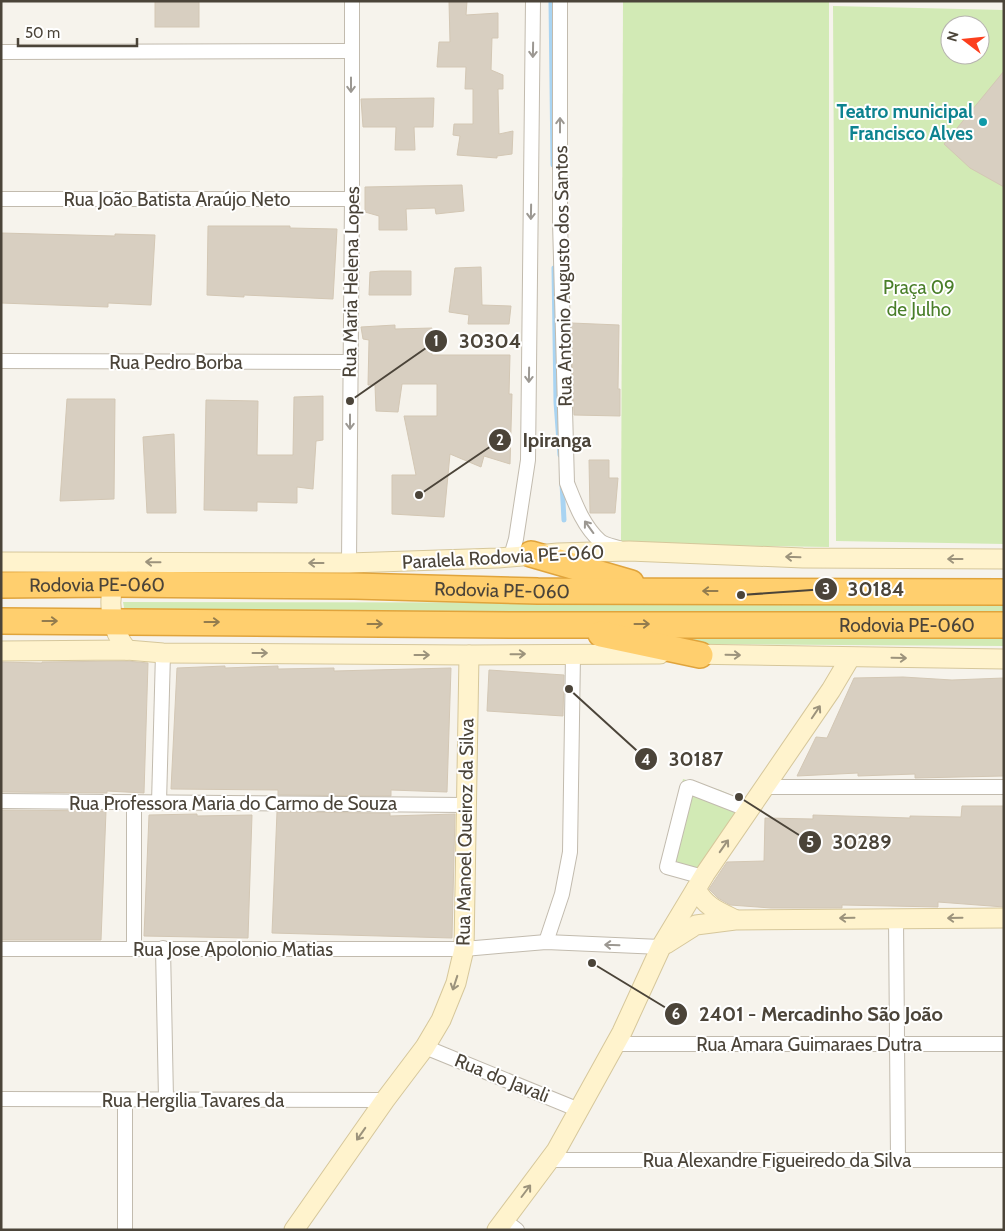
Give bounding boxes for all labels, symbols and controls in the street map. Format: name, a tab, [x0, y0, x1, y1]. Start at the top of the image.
scale bar	[18, 15, 136, 47]
north arrow	[940, 15, 990, 65]
text: 50 m	[25, 24, 60, 42]
text: N	[942, 29, 963, 44]
one-way arrow	[528, 42, 538, 58]
one-way arrow	[347, 77, 356, 93]
place label: Teatro municipal Francisco Alves	[837, 100, 973, 145]
marker: Teatro municipal Francisco Alves	[977, 116, 989, 128]
one-way arrow	[555, 117, 565, 134]
street label: Rua Antonio Augusto dos Santos	[549, 145, 577, 407]
street label: Rua Maria Helena Lopes	[338, 186, 364, 378]
street label: Rua João Batista Araújo Neto	[64, 188, 290, 211]
one-way arrow	[526, 204, 536, 220]
park label: Praça 09 de Julho	[883, 276, 955, 321]
callout: 30304	[424, 323, 531, 358]
text: 30304	[459, 329, 521, 353]
text: 1	[433, 332, 439, 350]
street label: Rua Pedro Borba	[109, 351, 243, 374]
one-way arrow	[524, 366, 534, 383]
one-way arrow	[345, 414, 355, 430]
callout: Ipiranga	[488, 423, 602, 458]
text: Ipiranga	[522, 428, 592, 452]
text: 2	[496, 431, 504, 449]
one-way arrow	[584, 521, 595, 534]
street label: Paralela Rodovia PE-060	[401, 540, 605, 574]
one-way arrow	[785, 553, 801, 562]
one-way arrow	[947, 554, 964, 564]
one-way arrow	[145, 557, 162, 567]
one-way arrow	[308, 558, 324, 568]
callout: 30184	[813, 571, 915, 606]
street label: Rodovia PE-060	[29, 572, 165, 596]
street label: Rodovia PE-060	[434, 577, 570, 603]
text: 30184	[848, 577, 904, 601]
text: 3	[822, 580, 830, 598]
one-way arrow	[702, 586, 718, 596]
street label: Rodovia PE-060	[839, 614, 975, 637]
one-way arrow	[42, 616, 58, 626]
one-way arrow	[204, 617, 220, 627]
one-way arrow	[367, 619, 383, 628]
one-way arrow	[634, 619, 650, 629]
one-way arrow	[252, 649, 268, 658]
one-way arrow	[414, 650, 430, 660]
one-way arrow	[509, 650, 525, 659]
one-way arrow	[724, 650, 740, 660]
one-way arrow	[890, 653, 906, 663]
one-way arrow	[811, 706, 821, 720]
street label: Rua Manoel Queiroz da Silva	[452, 718, 478, 946]
callout: 30187	[633, 742, 733, 777]
text: 30187	[669, 747, 724, 771]
text: 4	[641, 751, 651, 769]
street label: Rua Professora Maria do Carmo de Souza	[69, 792, 397, 815]
callout: 30289	[798, 825, 902, 860]
text: 30289	[833, 830, 891, 854]
text: 5	[806, 833, 814, 851]
one-way arrow	[719, 840, 729, 854]
one-way arrow	[839, 913, 856, 923]
one-way arrow	[947, 913, 964, 923]
street label: Rua Jose Apolonio Matias	[133, 938, 333, 961]
one-way arrow	[605, 940, 621, 950]
one-way arrow	[450, 974, 459, 990]
callout: 2401 - Mercadinho São João	[664, 996, 953, 1031]
text: 2401 - Mercadinho São João	[699, 1002, 943, 1026]
text: 6	[672, 1005, 680, 1023]
street label: Rua Amara Guimaraes Dutra	[696, 1033, 922, 1056]
street label: Rua do Javali	[451, 1049, 553, 1107]
street label: Rua Hergilia Tavares da	[102, 1089, 284, 1112]
one-way arrow	[356, 1127, 366, 1141]
street label: Rua Alexandre Figueiredo da Silva	[643, 1149, 911, 1172]
one-way arrow	[521, 1185, 532, 1198]

